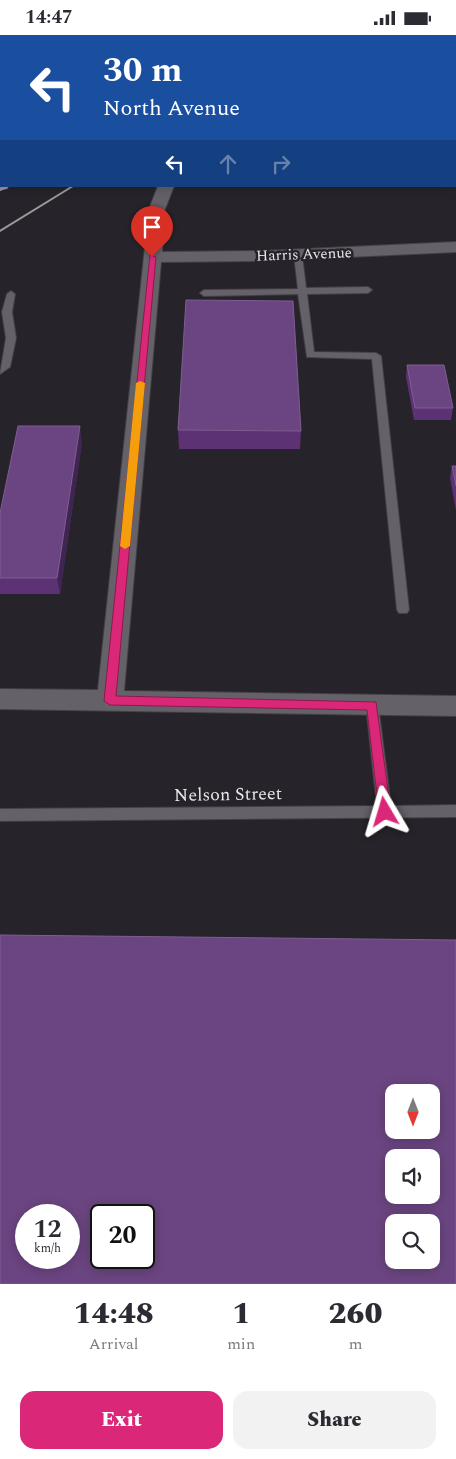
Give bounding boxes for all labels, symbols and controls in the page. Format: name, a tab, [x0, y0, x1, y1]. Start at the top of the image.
text: 14:47	[25, 3, 73, 32]
text: 30 m	[103, 44, 183, 97]
icon: left	[20, 55, 85, 120]
text: North Avenue	[103, 92, 240, 125]
icon: left	[161, 150, 189, 178]
icon: ahead	[214, 150, 242, 178]
icon: right	[267, 150, 295, 178]
pin	[131, 206, 173, 257]
icon: arrive	[138, 213, 166, 241]
street label: Harris Avenue	[256, 241, 352, 268]
street label: Nelson Street	[174, 780, 282, 809]
position arrow	[358, 785, 410, 837]
north arrow	[385, 1084, 440, 1139]
map controls	[385, 1084, 440, 1269]
button: sound	[385, 1149, 440, 1204]
speed limit sign: 20	[90, 1204, 155, 1269]
text: 12	[33, 1211, 62, 1249]
button: search	[385, 1214, 440, 1269]
text: km/h	[34, 1239, 61, 1258]
text: 14:48	[73, 1291, 154, 1337]
text: 1	[232, 1291, 250, 1337]
text: 260	[329, 1291, 383, 1337]
text: Arrival	[89, 1332, 139, 1356]
text: min	[227, 1332, 255, 1356]
text: m	[349, 1332, 362, 1356]
button: Exit	[20, 1391, 223, 1449]
button: Share	[233, 1391, 436, 1449]

